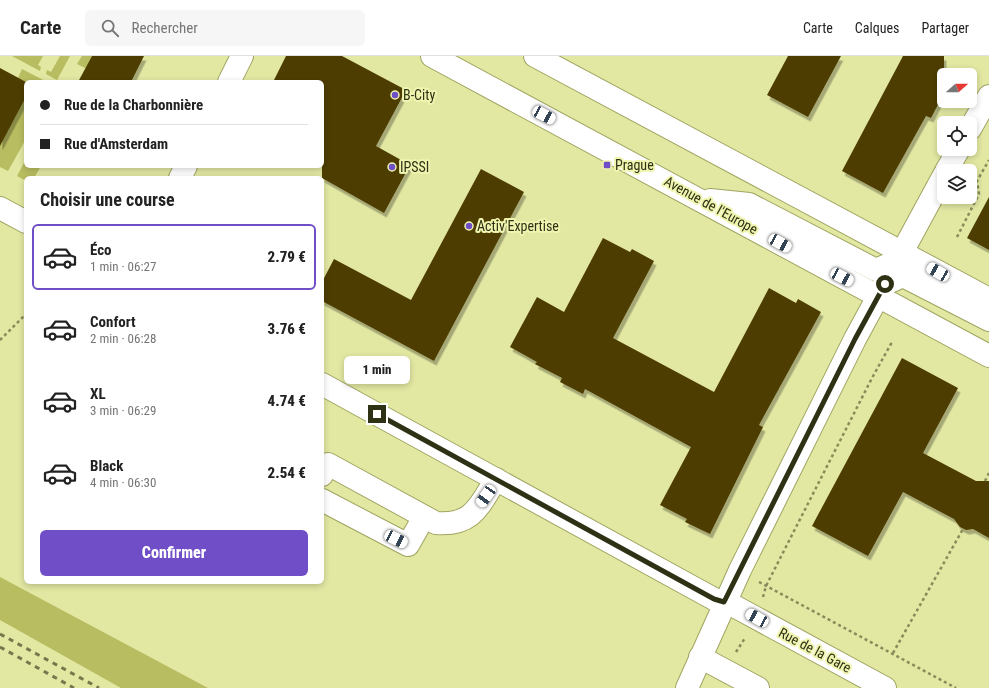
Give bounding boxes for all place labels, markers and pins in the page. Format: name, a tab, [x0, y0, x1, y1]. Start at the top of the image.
place label: B-City	[403, 87, 435, 103]
marker: B-City	[390, 90, 400, 100]
place label: Prague	[615, 157, 654, 173]
place label: IPSSI	[400, 159, 429, 175]
marker: Prague	[602, 160, 612, 170]
marker: IPSSI	[387, 162, 397, 172]
place label: Activ'Expertise	[477, 218, 559, 234]
marker: Activ'Expertise	[464, 221, 474, 231]

